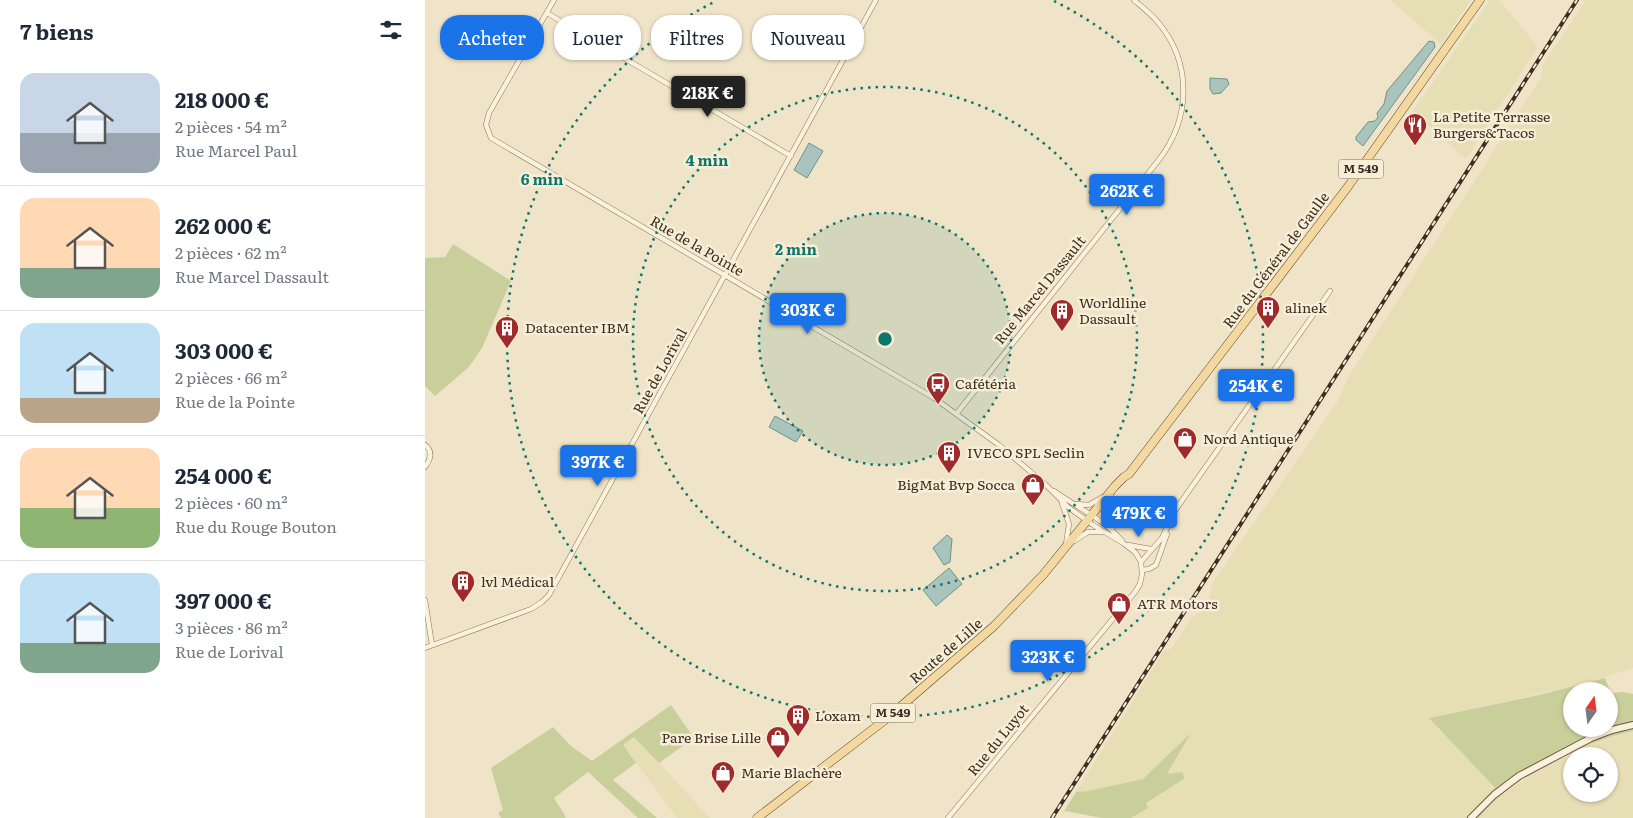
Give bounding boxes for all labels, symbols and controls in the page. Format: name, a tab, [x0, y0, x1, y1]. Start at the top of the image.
text: 7 biens	[20, 15, 93, 46]
chip: Acheter	[440, 15, 544, 60]
chip: Louer	[554, 15, 641, 60]
chip: Filtres	[651, 15, 742, 60]
chip: Nouveau	[752, 15, 864, 60]
icon: filters	[377, 16, 405, 44]
pin: 218K €	[667, 76, 749, 118]
text: 218K €	[682, 80, 734, 104]
text: 218 000 €	[175, 83, 269, 114]
icon: home	[60, 93, 120, 153]
place label: La Petite Terrasse Burgers&Tacos	[1433, 106, 1550, 142]
restaurant icon: La Petite Terrasse Burgers&Tacos	[1402, 112, 1428, 146]
text: 2 pièces · 54 m²	[175, 114, 287, 138]
text: Rue Marcel Paul	[175, 138, 297, 162]
text: 4 min	[686, 148, 729, 171]
road number: M 549	[1339, 160, 1383, 178]
text: 6 min	[521, 167, 564, 190]
pin: 262K €	[1086, 174, 1168, 216]
text: 262K €	[1100, 178, 1154, 202]
street label: Rue du Général de Gaulle	[1217, 187, 1333, 332]
text: 262 000 €	[175, 209, 272, 240]
street label: Rue de la Pointe	[647, 210, 748, 280]
icon: home	[60, 218, 120, 278]
street label: Rue Marcel Dassault	[989, 230, 1090, 348]
text: 2 min	[775, 237, 818, 260]
text: 2 pièces · 62 m²	[175, 240, 287, 264]
text: Rue Marcel Dassault	[175, 264, 329, 288]
pin: 303K €	[767, 292, 849, 335]
place label: Worldline Dassault	[1079, 292, 1146, 328]
building icon: alinek	[1255, 295, 1281, 329]
text: 303K €	[781, 297, 835, 321]
place label: alinek	[1285, 297, 1327, 317]
building icon: Worldline Dassault	[1049, 298, 1075, 332]
building icon: Datacenter IBM	[494, 315, 520, 349]
place label: Datacenter IBM	[525, 317, 630, 337]
street label: Rue de Lorival	[627, 324, 691, 417]
centre of rings	[876, 330, 894, 348]
text: 303 000 €	[175, 334, 273, 365]
icon: home	[60, 343, 120, 403]
text: 2 pièces · 66 m²	[175, 365, 287, 389]
pin: 254K €	[1215, 368, 1297, 411]
bus stop icon: Cafétéria	[925, 371, 951, 405]
place label: Cafétéria	[955, 373, 1017, 393]
text: 254K €	[1229, 373, 1283, 397]
text: Rue de la Pointe	[175, 389, 295, 413]
shop icon: Nord Antique	[1172, 426, 1198, 460]
place label: Nord Antique	[1203, 428, 1293, 448]
building icon: IVECO SPL Seclin	[936, 440, 962, 474]
place label: IVECO SPL Seclin	[967, 442, 1085, 462]
pin: 397K €	[557, 444, 639, 487]
text: 397K €	[571, 449, 625, 473]
text: 254 000 €	[175, 459, 272, 490]
icon: home	[60, 468, 120, 528]
shop icon: BigMat Bvp Socca	[1020, 472, 1046, 506]
place label: BigMat Bvp Socca	[897, 474, 1015, 494]
text: 2 pièces · 60 m²	[175, 490, 288, 514]
pin: 479K €	[1098, 496, 1180, 538]
text: 479K €	[1112, 500, 1166, 524]
text: Rue du Rouge Bouton	[175, 514, 337, 538]
building icon: lvl Médical	[450, 569, 476, 603]
place label: lvl Médical	[481, 571, 554, 591]
text: 397 000 €	[175, 584, 272, 615]
shop icon: ATR Motors	[1106, 591, 1132, 625]
icon: home	[60, 593, 120, 653]
place label: ATR Motors	[1137, 593, 1218, 613]
street label: Route de Lille	[905, 613, 986, 688]
text: 3 pièces · 86 m²	[175, 615, 288, 639]
text: Rue de Lorival	[175, 639, 284, 663]
pin: 323K €	[1007, 640, 1089, 682]
text: 323K €	[1021, 644, 1075, 668]
north arrow	[1563, 682, 1617, 738]
map controls	[1563, 682, 1618, 802]
street label: Rue du Luyot	[962, 699, 1033, 779]
building icon: Loxam	[785, 703, 811, 737]
road number: M 549	[871, 704, 915, 722]
place label: Loxam	[815, 705, 861, 725]
shop icon: Pare Brise Lille	[765, 725, 791, 759]
place label: Pare Brise Lille	[662, 727, 761, 747]
button: locate	[1563, 747, 1618, 802]
shop icon: Marie Blachère	[710, 760, 736, 794]
place label: Marie Blachère	[741, 762, 842, 782]

